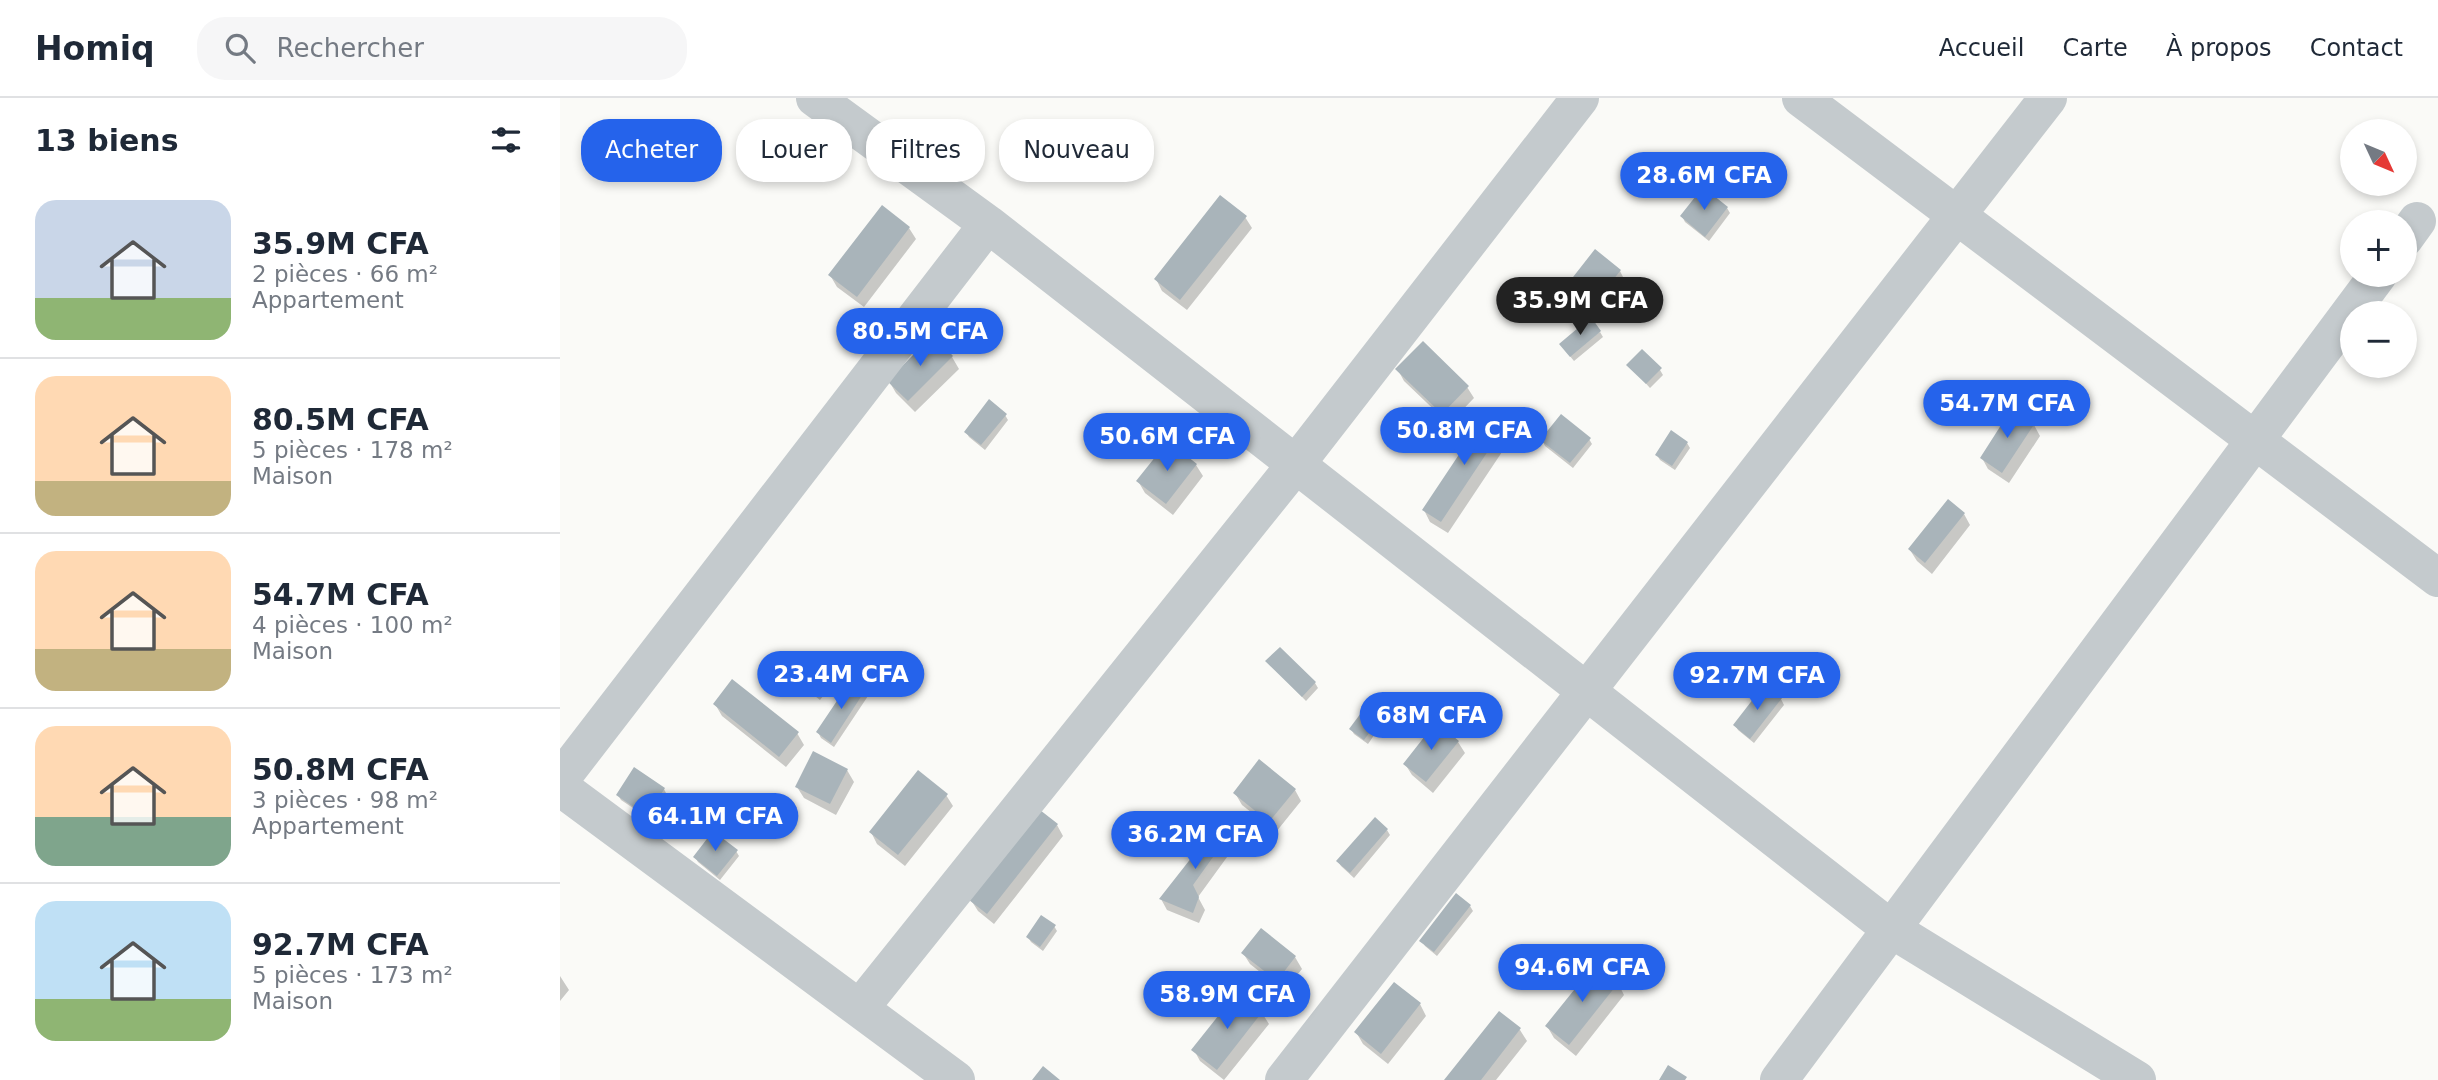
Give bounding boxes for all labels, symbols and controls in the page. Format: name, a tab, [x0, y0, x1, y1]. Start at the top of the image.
search box	[197, 17, 687, 80]
text: Homiq	[35, 29, 155, 68]
icon: search	[221, 29, 259, 67]
text: Rechercher	[277, 33, 424, 63]
text: Accueil	[1939, 34, 2024, 62]
text: Carte	[2062, 34, 2128, 62]
text: À propos	[2166, 34, 2272, 62]
text: Contact	[2310, 34, 2403, 62]
chip: Acheter	[581, 119, 722, 182]
chip: Louer	[736, 119, 852, 182]
chip: Filtres	[866, 119, 985, 182]
chip: Nouveau	[999, 119, 1154, 182]
north arrow	[2340, 119, 2417, 196]
map controls	[2340, 119, 2417, 378]
icon: filters	[487, 121, 525, 159]
text: 13 biens	[35, 123, 179, 158]
pin: 28.6M CFA	[1624, 152, 1784, 212]
text: 28.6M CFA	[1636, 162, 1772, 188]
button: +	[2340, 210, 2417, 287]
text: 35.9M CFA	[252, 226, 429, 261]
icon: home	[91, 228, 175, 312]
text: 2 pièces · 66 m²	[252, 261, 438, 287]
pin: 35.9M CFA	[1500, 278, 1660, 337]
text: Appartement	[252, 287, 404, 313]
text: 35.9M CFA	[1512, 287, 1648, 313]
button: −	[2340, 301, 2417, 378]
pin: 80.5M CFA	[840, 308, 1000, 368]
text: 80.5M CFA	[852, 318, 988, 344]
pin: 54.7M CFA	[1927, 380, 2087, 440]
text: 54.7M CFA	[1939, 390, 2075, 416]
text: 80.5M CFA	[252, 402, 429, 437]
icon: home	[91, 404, 175, 488]
pin: 50.8M CFA	[1384, 408, 1544, 467]
pin: 50.6M CFA	[1087, 414, 1247, 473]
text: 50.8M CFA	[1396, 417, 1532, 443]
text: 50.6M CFA	[1099, 423, 1235, 449]
text: 5 pièces · 178 m²	[252, 437, 453, 463]
text: Maison	[252, 463, 333, 489]
text: 54.7M CFA	[252, 577, 429, 612]
icon: home	[91, 579, 175, 663]
text: 4 pièces · 100 m²	[252, 612, 453, 638]
text: Maison	[252, 638, 333, 664]
pin: 23.4M CFA	[761, 652, 921, 711]
pin: 92.7M CFA	[1677, 652, 1837, 712]
text: 23.4M CFA	[773, 661, 909, 687]
text: 92.7M CFA	[1689, 662, 1825, 688]
pin: 68M CFA	[1366, 692, 1496, 752]
text: 68M CFA	[1376, 702, 1486, 728]
text: 50.8M CFA	[252, 752, 429, 787]
icon: home	[91, 754, 175, 838]
text: 3 pièces · 98 m²	[252, 787, 438, 813]
pin: 64.1M CFA	[635, 794, 795, 853]
text: 64.1M CFA	[647, 803, 783, 829]
pin: 36.2M CFA	[1115, 812, 1275, 871]
text: Appartement	[252, 813, 404, 839]
text: 36.2M CFA	[1127, 821, 1263, 847]
text: 92.7M CFA	[252, 927, 429, 962]
icon: home	[91, 929, 175, 1013]
pin: 94.6M CFA	[1502, 944, 1662, 1004]
text: 94.6M CFA	[1514, 954, 1650, 980]
text: 5 pièces · 173 m²	[252, 962, 453, 988]
pin: 58.9M CFA	[1147, 972, 1307, 1031]
text: 58.9M CFA	[1159, 981, 1295, 1007]
text: Maison	[252, 988, 333, 1014]

